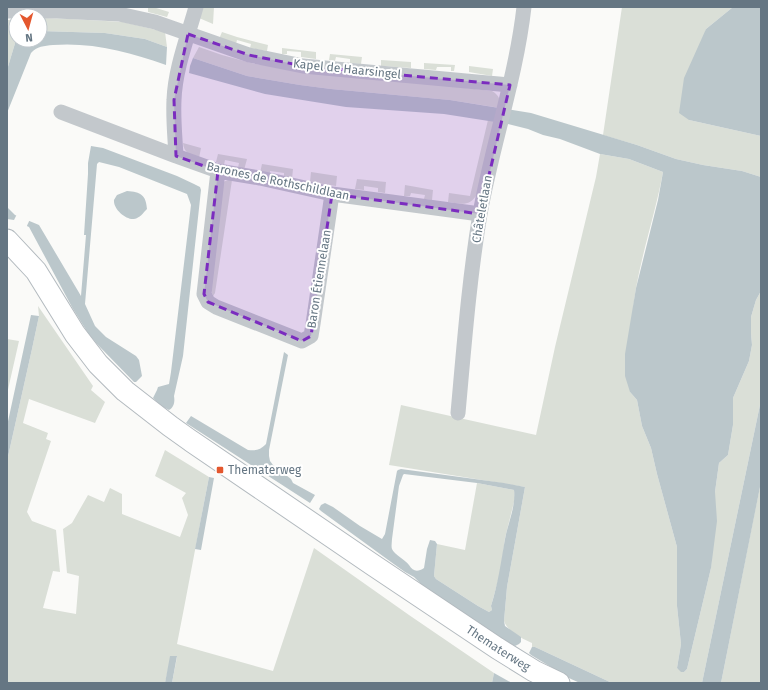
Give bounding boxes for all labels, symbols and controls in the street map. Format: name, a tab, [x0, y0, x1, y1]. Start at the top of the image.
north arrow	[8, 8, 48, 48]
text: N	[25, 31, 33, 44]
street label: Kapel de Haarsingel	[292, 56, 402, 82]
street label: Barones de Rothschildlaan	[205, 159, 351, 203]
street label: Châteletlaan	[469, 174, 495, 244]
street label: Baron Étiennelaan	[303, 228, 334, 329]
place label: Thematerweg	[228, 463, 302, 477]
marker: Thematerweg	[215, 465, 225, 475]
street label: Thematerweg	[464, 622, 534, 674]

